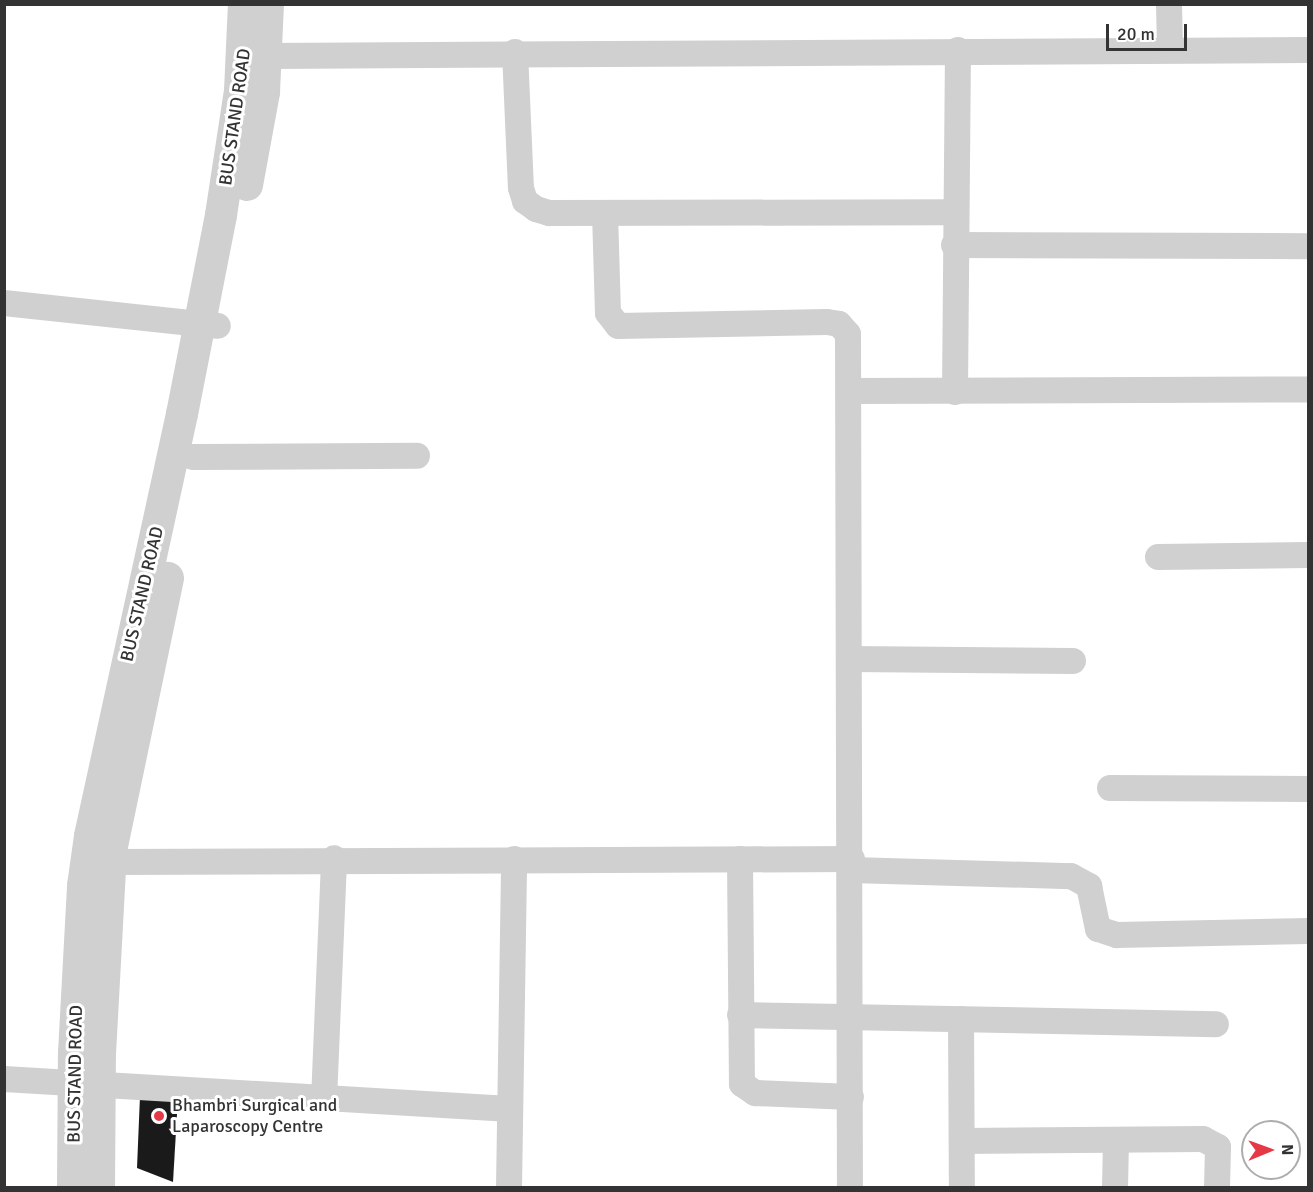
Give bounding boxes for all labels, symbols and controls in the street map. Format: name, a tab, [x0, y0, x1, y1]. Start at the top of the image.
scale bar	[1109, 12, 1190, 50]
text: 20 m	[1117, 23, 1155, 45]
street label: BUS STAND ROAD	[215, 47, 255, 187]
street label: BUS STAND ROAD	[116, 524, 168, 664]
street label: BUS STAND ROAD	[63, 1005, 87, 1143]
place label: Bhambri Surgical and Laparoscopy Centre	[172, 1095, 337, 1138]
marker: Bhambri Surgical and Laparoscopy Centre	[150, 1107, 168, 1125]
north arrow	[1241, 1120, 1301, 1180]
text: N	[1277, 1144, 1297, 1155]

